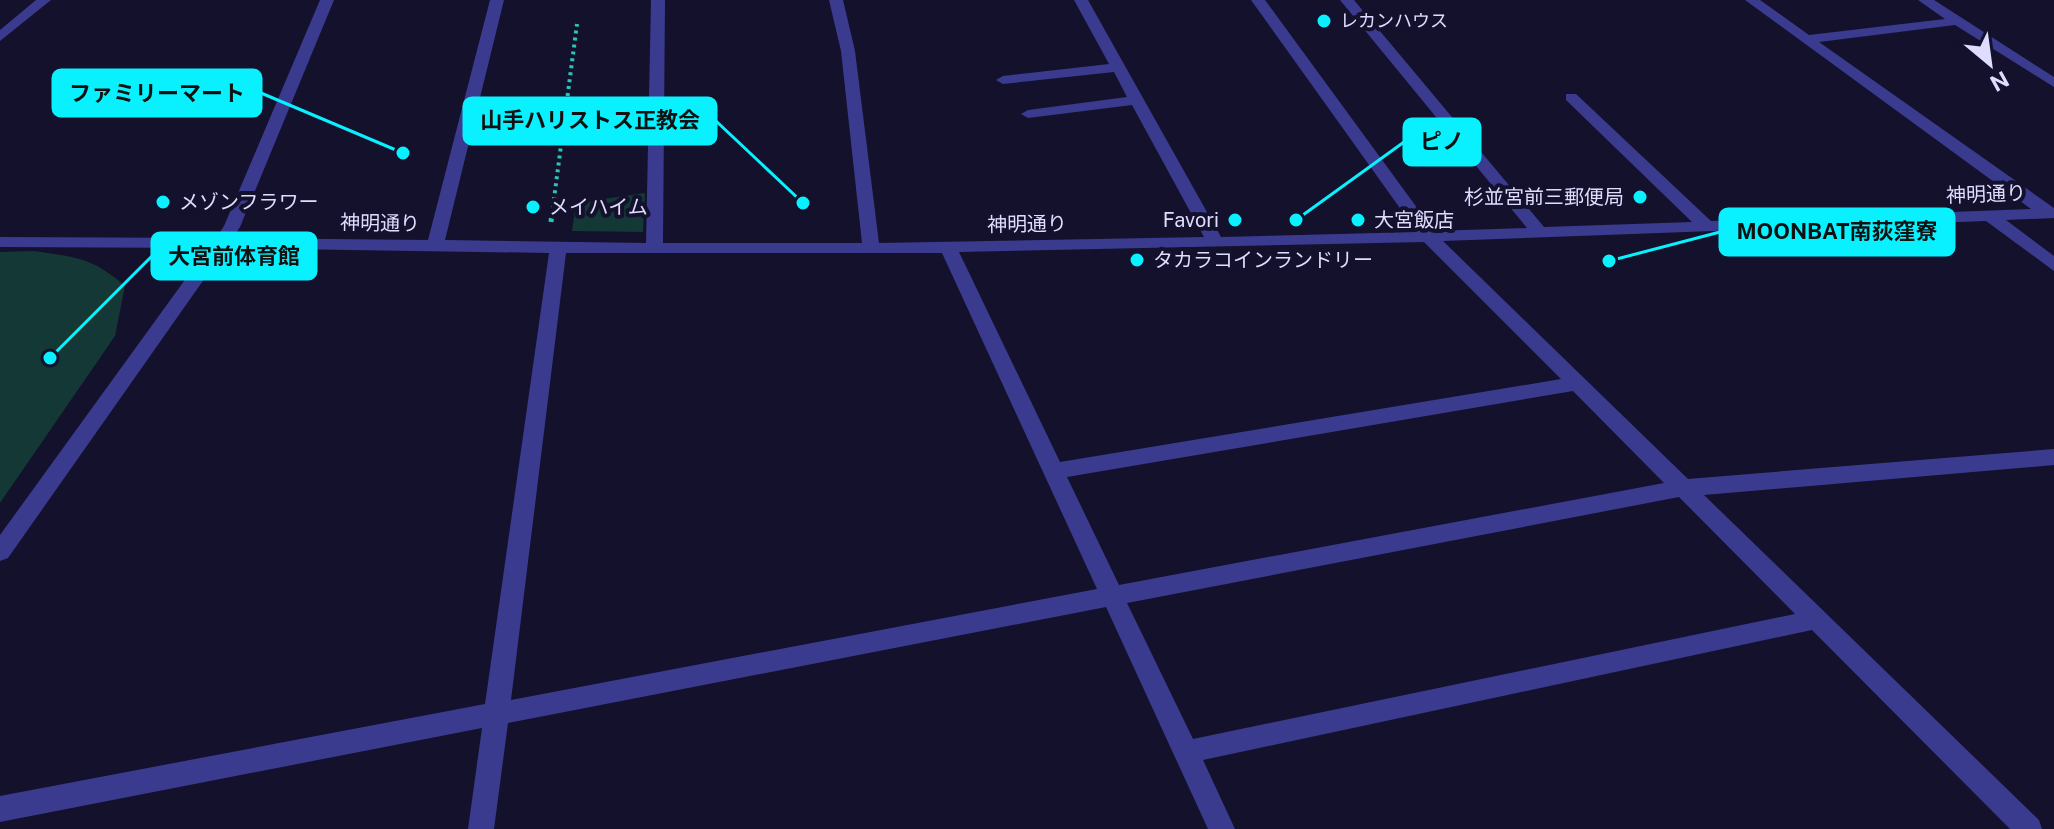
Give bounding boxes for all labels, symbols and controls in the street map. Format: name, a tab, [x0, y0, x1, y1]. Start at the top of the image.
place label: レカンハウス	[1340, 10, 1448, 31]
marker: レカンハウス	[1315, 12, 1333, 30]
north arrow	[1950, 24, 2030, 104]
text: N	[1986, 66, 2014, 97]
callout: ファミリーマート	[53, 70, 261, 116]
text: ファミリーマート	[69, 80, 245, 106]
callout: 山手ハリストス正教会	[464, 98, 716, 144]
text: 山手ハリストス正教会	[480, 107, 700, 133]
callout: ピノ	[1404, 119, 1480, 165]
text: ピノ	[1420, 128, 1464, 154]
street label: 神明通り	[1946, 181, 2026, 207]
place label: 杉並宮前三郵便局	[1464, 185, 1624, 209]
marker: 杉並宮前三郵便局	[1631, 188, 1649, 206]
place label: メゾンフラワー	[179, 190, 318, 214]
marker: メゾンフラワー	[154, 193, 172, 211]
place label: メイハイム	[549, 195, 648, 219]
marker: メイハイム	[524, 198, 542, 216]
place label: Favori	[1163, 208, 1219, 232]
place label: 大宮飯店	[1374, 208, 1454, 232]
callout: MOONBAT南荻窪寮	[1720, 209, 1954, 255]
street label: 神明通り	[340, 210, 420, 236]
street label: 神明通り	[987, 211, 1067, 237]
marker: Favori	[1226, 211, 1244, 229]
marker: 大宮飯店	[1349, 211, 1367, 229]
text: MOONBAT南荻窪寮	[1736, 218, 1938, 244]
callout: 大宮前体育館	[152, 233, 316, 279]
text: 大宮前体育館	[168, 243, 300, 269]
place label: タカラコインランドリー	[1153, 248, 1373, 272]
marker: タカラコインランドリー	[1128, 251, 1146, 269]

